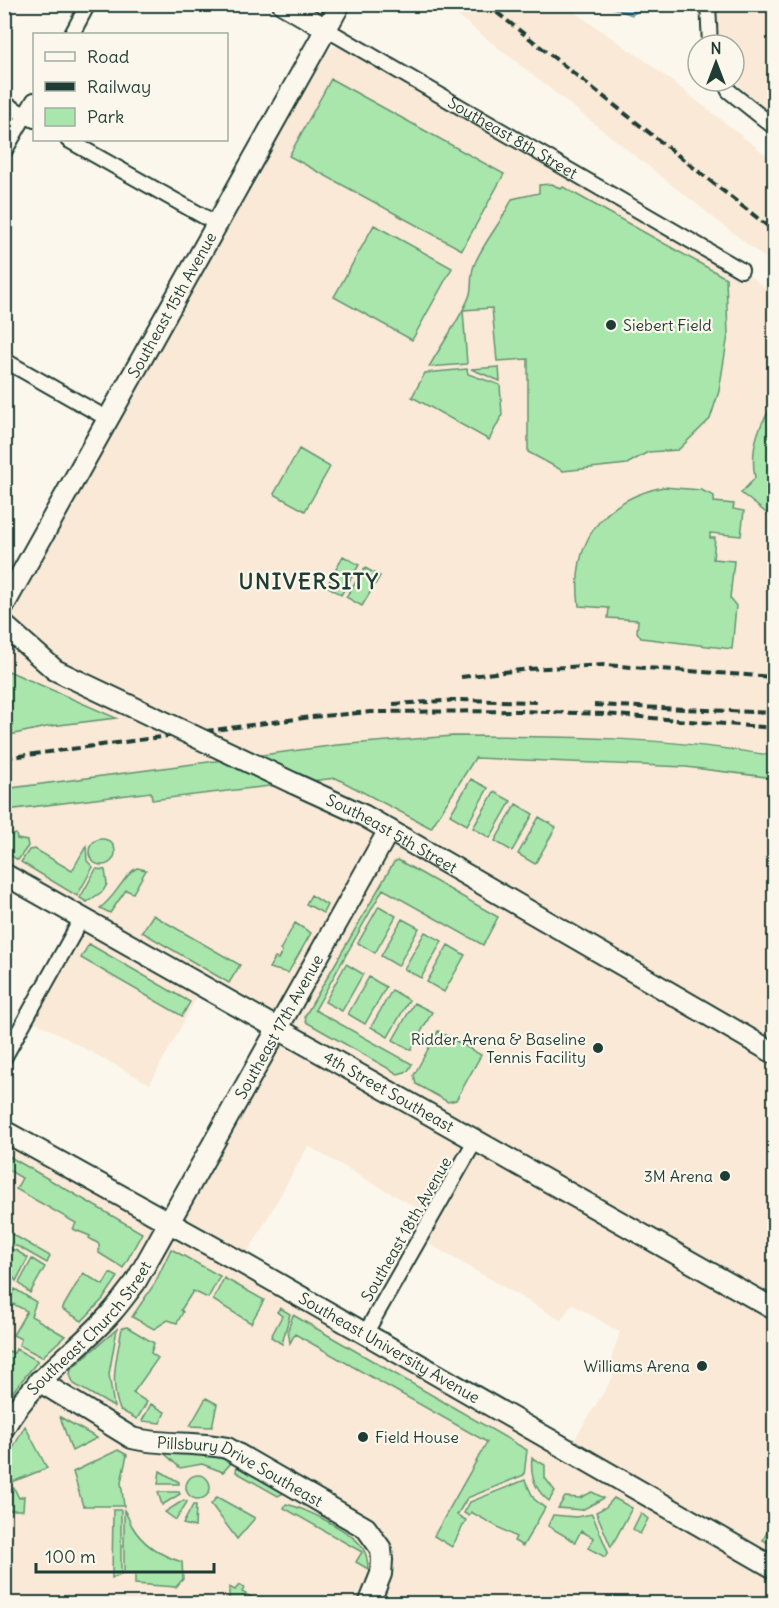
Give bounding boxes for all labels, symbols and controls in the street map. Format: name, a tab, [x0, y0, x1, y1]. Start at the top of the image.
legend	[33, 33, 228, 141]
north arrow	[686, 33, 746, 93]
text: N	[710, 38, 722, 58]
text: Road	[87, 45, 130, 68]
text: Railway	[87, 75, 151, 98]
street label: Southeast 8th Street	[444, 92, 582, 183]
text: Park	[87, 105, 124, 128]
street label: Southeast 15th Avenue	[123, 228, 221, 381]
place label: Siebert Field	[623, 315, 712, 335]
marker: Siebert Field	[604, 318, 618, 332]
district label: UNIVERSITY	[238, 567, 380, 595]
street label: Southeast 5th Street	[323, 790, 461, 878]
street label: Southeast 17th Avenue	[230, 951, 327, 1102]
place label: Ridder Arena & Baseline Tennis Facility	[411, 1029, 586, 1067]
marker: Ridder Arena & Baseline Tennis Facility	[591, 1041, 605, 1055]
street label: 4th Street Southeast	[320, 1047, 458, 1136]
street label: Southeast 18th Avenue	[356, 1153, 456, 1305]
place label: 3M Arena	[644, 1166, 713, 1186]
marker: 3M Arena	[718, 1169, 732, 1183]
street label: Southeast Church Street	[23, 1257, 156, 1399]
street label: Southeast University Avenue	[295, 1288, 484, 1407]
place label: Williams Arena	[584, 1356, 690, 1376]
marker: Williams Arena	[695, 1359, 709, 1373]
place label: Field House	[375, 1427, 459, 1447]
marker: Field House	[356, 1430, 370, 1444]
street label: Pillsbury Drive Southeast	[156, 1432, 327, 1511]
scale bar	[36, 1536, 214, 1574]
text: 100 m	[45, 1545, 96, 1568]

